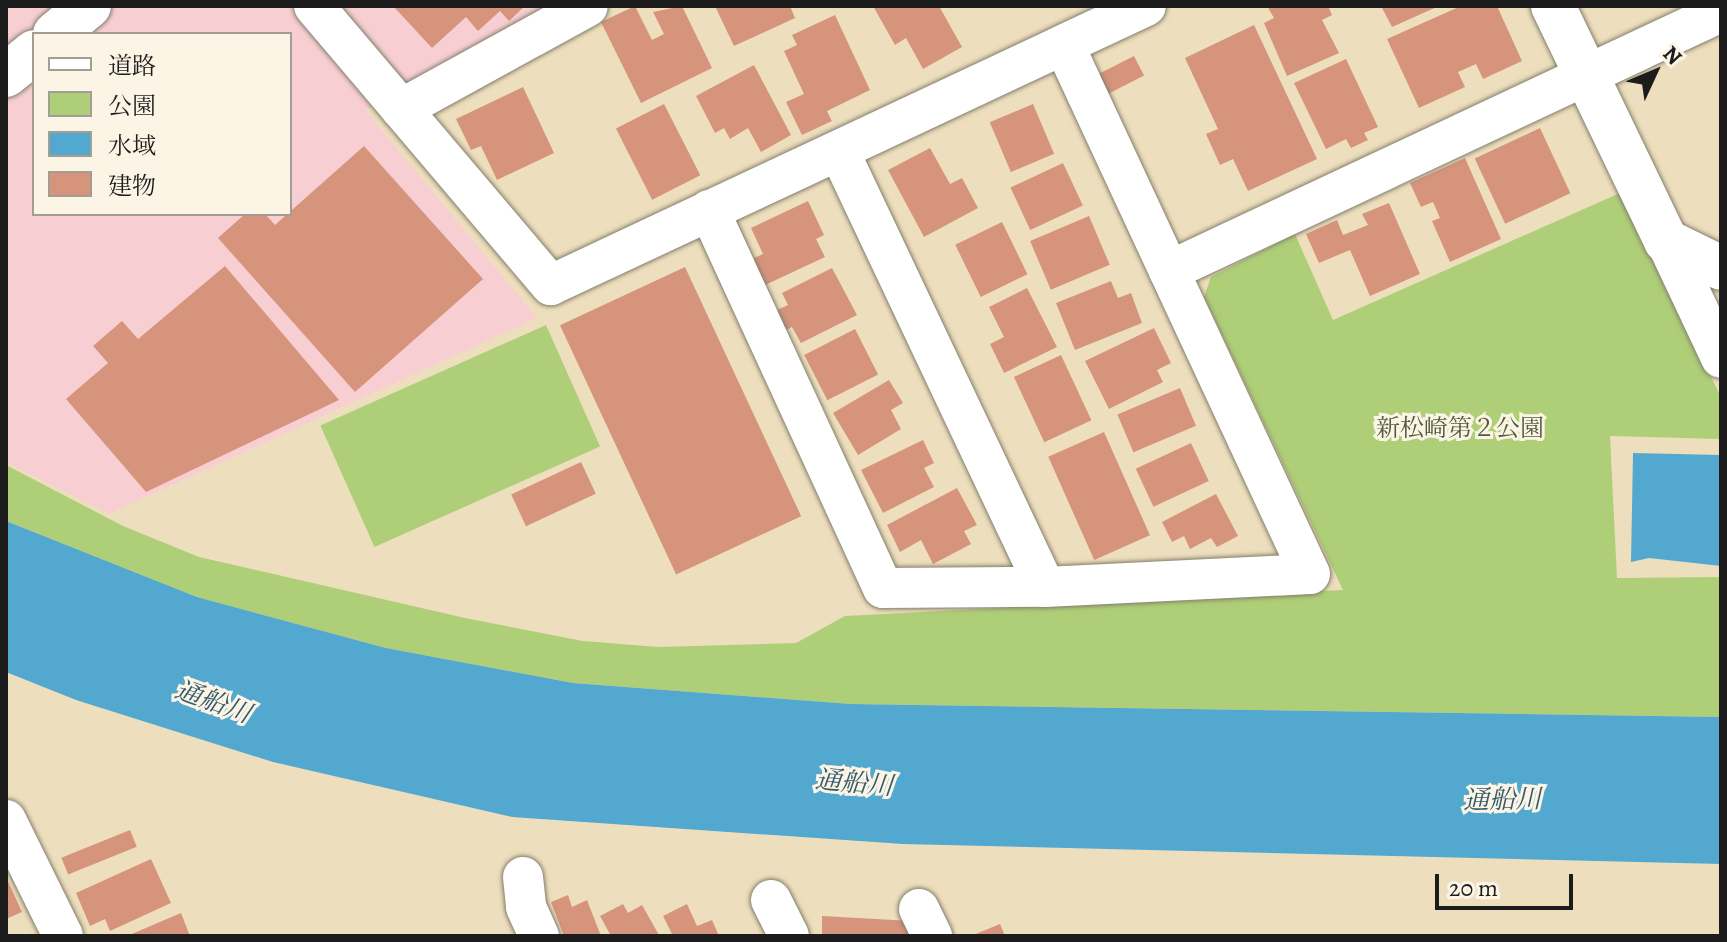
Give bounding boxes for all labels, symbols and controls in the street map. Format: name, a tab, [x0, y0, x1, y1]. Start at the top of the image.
legend	[32, 32, 292, 216]
north arrow	[1615, 32, 1695, 112]
text: N	[1656, 39, 1689, 72]
text: 道路	[108, 50, 156, 82]
text: 公園	[108, 90, 156, 122]
text: 水域	[108, 130, 156, 162]
text: 建物	[108, 170, 156, 202]
park label: 新松崎第２公園	[1376, 415, 1544, 443]
water label: 通船川	[171, 674, 255, 730]
water label: 通船川	[814, 764, 894, 802]
water label: 通船川	[1463, 784, 1541, 816]
scale bar	[1439, 858, 1577, 908]
text: 20 m	[1449, 872, 1498, 904]

